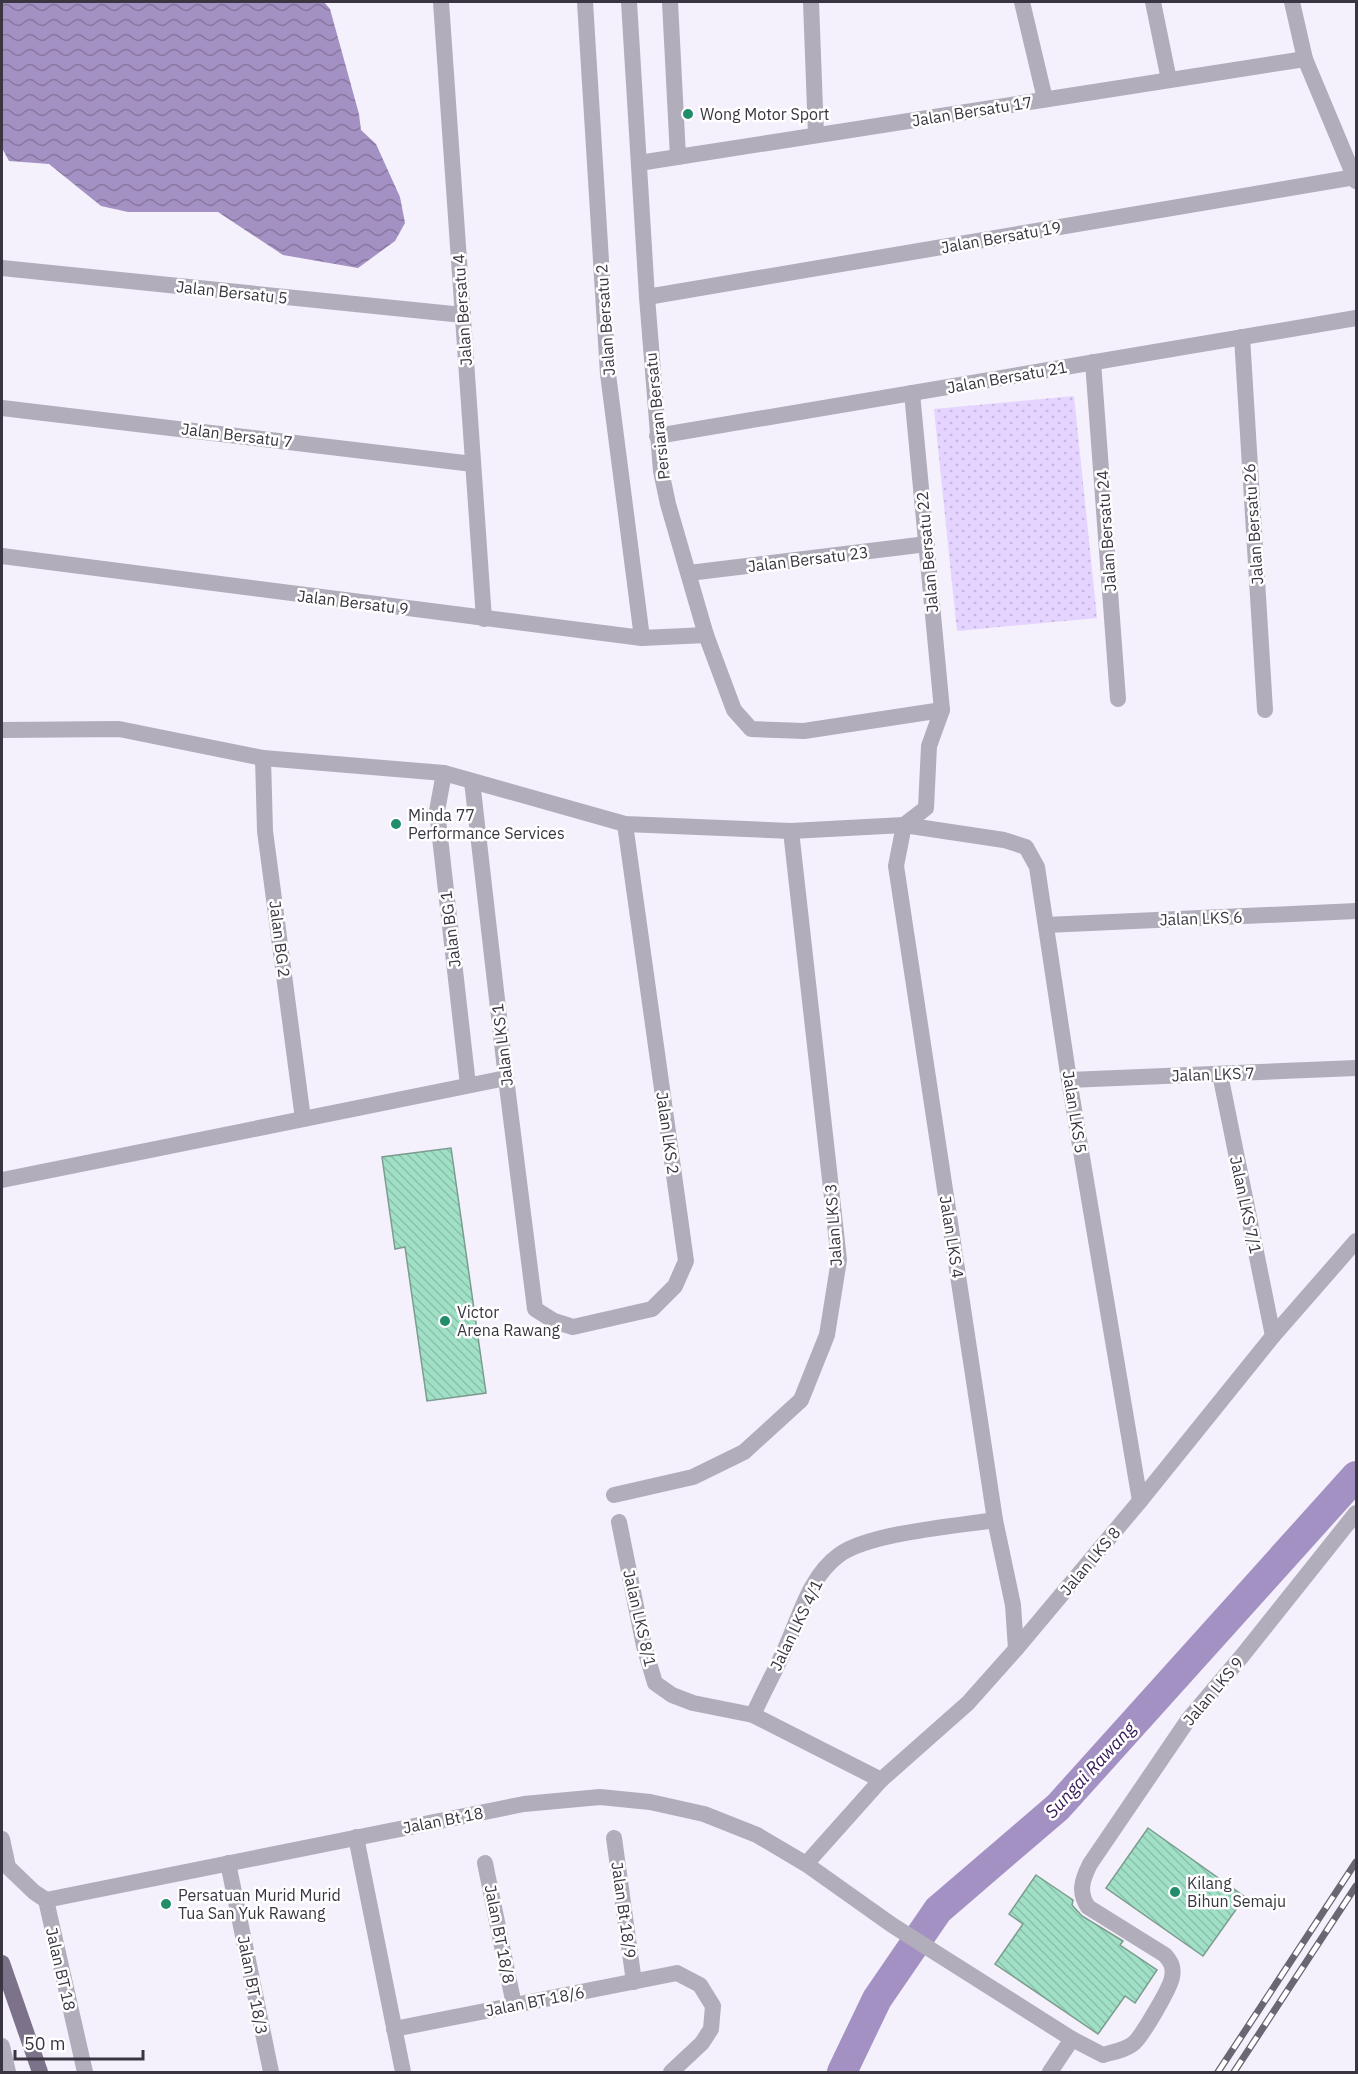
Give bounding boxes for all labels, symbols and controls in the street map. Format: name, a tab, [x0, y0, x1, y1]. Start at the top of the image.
street label: Jalan Bersatu 17	[910, 92, 1034, 130]
place label: Wong Motor Sport	[700, 104, 830, 124]
marker: Wong Motor Sport	[681, 107, 695, 121]
street label: Jalan Bersatu 19	[939, 217, 1063, 257]
street label: Jalan Bersatu 4	[448, 253, 476, 367]
street label: Jalan Bersatu 2	[591, 263, 619, 377]
street label: Jalan Bersatu 5	[175, 276, 289, 308]
street label: Persiaran Bersatu	[640, 351, 674, 481]
street label: Jalan Bersatu 21	[945, 357, 1069, 397]
street label: Jalan Bersatu 7	[180, 418, 294, 452]
street label: Jalan Bersatu 26	[1239, 463, 1267, 585]
street label: Jalan Bersatu 24	[1092, 470, 1120, 592]
street label: Jalan Bersatu 22	[912, 491, 942, 613]
street label: Jalan Bersatu 23	[746, 542, 870, 576]
street label: Jalan Bersatu 9	[296, 585, 410, 619]
place label: Minda 77 Performance Services	[408, 805, 565, 843]
marker: Minda 77 Performance Services	[389, 817, 403, 831]
street label: Jalan BG 1	[435, 889, 465, 969]
street label: Jalan BG 2	[265, 899, 295, 979]
street label: Jalan LKS 6	[1159, 907, 1243, 929]
street label: Jalan LKS 1	[487, 1002, 517, 1088]
street label: Jalan LKS 7	[1171, 1063, 1255, 1085]
street label: Jalan LKS 5	[1059, 1069, 1091, 1155]
street label: Jalan LKS 2	[652, 1090, 684, 1176]
street label: Jalan LKS 7/1	[1226, 1155, 1266, 1255]
street label: Jalan LKS 3	[820, 1183, 846, 1267]
street label: Jalan LKS 4	[936, 1194, 968, 1280]
place label: Victor Arena Rawang	[457, 1302, 561, 1340]
marker: Victor Arena Rawang	[438, 1314, 452, 1328]
street label: Jalan LKS 8	[1056, 1523, 1124, 1599]
street label: Jalan LKS 8/1	[619, 1568, 661, 1668]
street label: Jalan LKS 4/1	[765, 1576, 827, 1674]
street label: Jalan LKS 9	[1179, 1653, 1247, 1729]
water label: Sungai Rawang	[1040, 1716, 1141, 1823]
street label: Jalan Bt 18	[401, 1802, 485, 1838]
street label: Jalan Bt 18/9	[607, 1861, 641, 1959]
place label: Kilang Bihun Semaju	[1187, 1873, 1286, 1911]
street label: Jalan BT 18/8	[481, 1883, 519, 1985]
place label: Persatuan Murid Murid Tua San Yuk Rawang	[178, 1885, 341, 1923]
marker: Kilang Bihun Semaju	[1168, 1885, 1182, 1899]
marker: Persatuan Murid Murid Tua San Yuk Rawang	[159, 1897, 173, 1911]
street label: Jalan BT 18	[42, 1926, 80, 2012]
street label: Jalan BT 18/3	[234, 1934, 272, 2036]
street label: Jalan BT 18/6	[484, 1982, 586, 2020]
scale bar	[15, 2023, 142, 2061]
text: 50 m	[24, 2032, 66, 2055]

